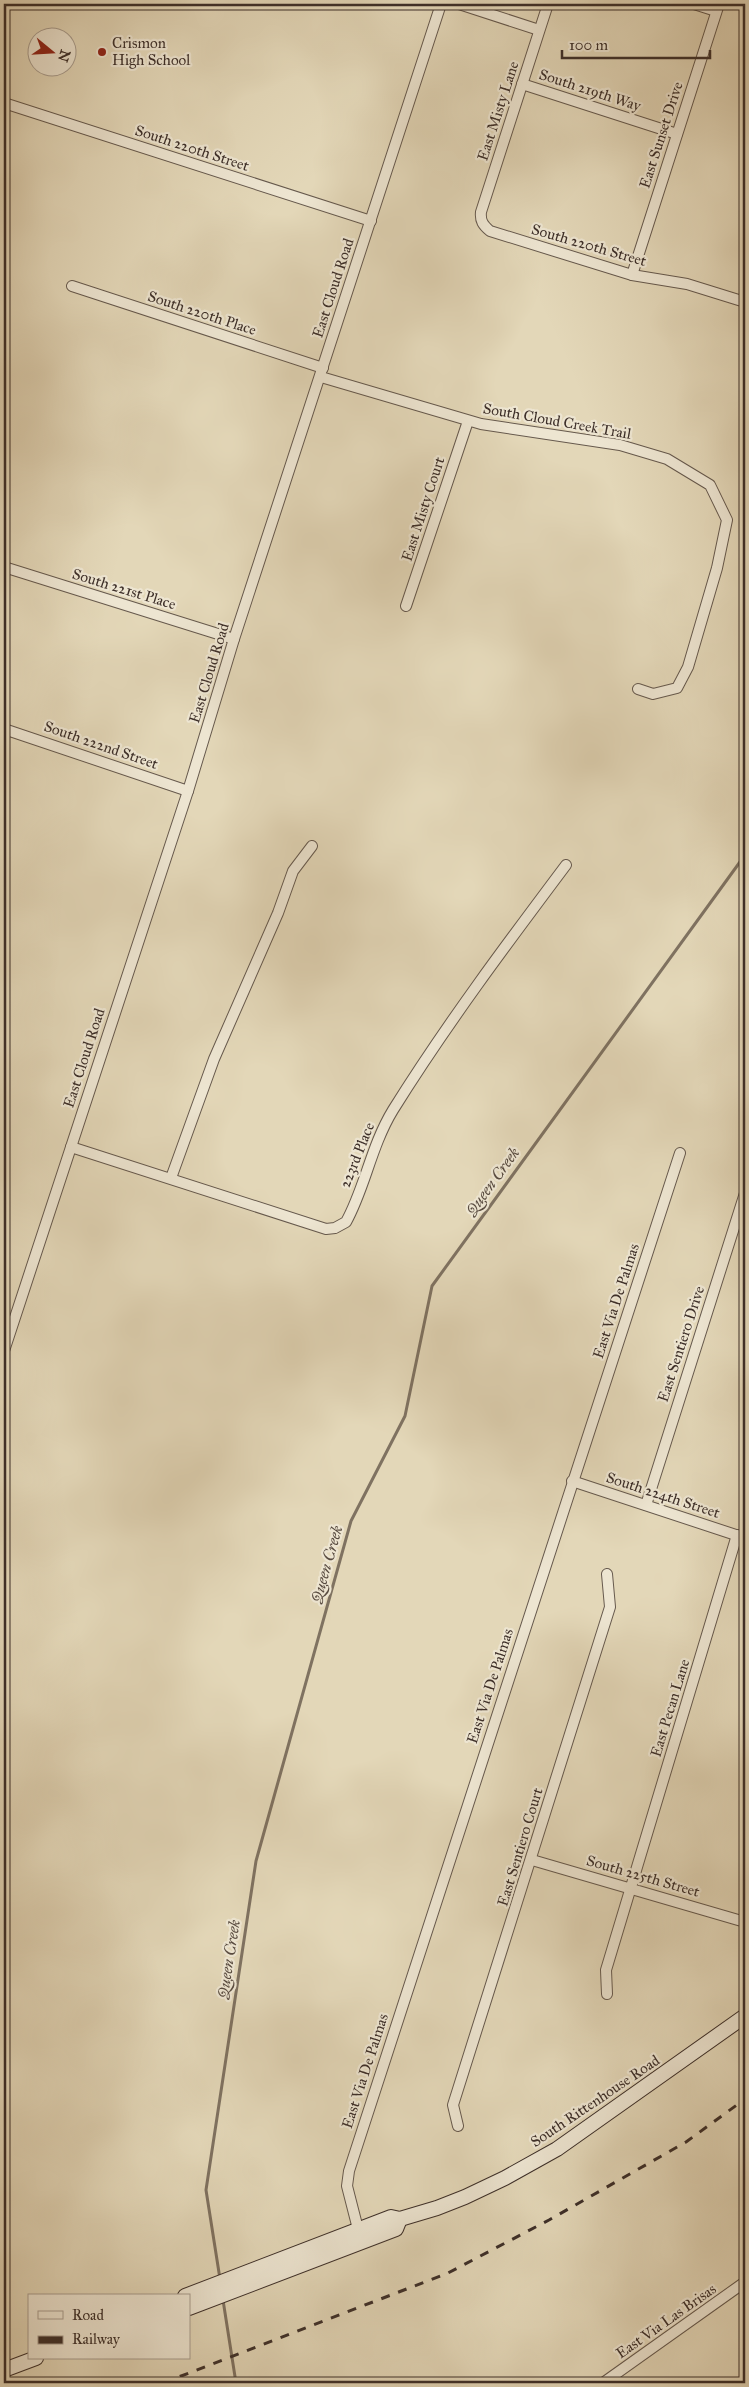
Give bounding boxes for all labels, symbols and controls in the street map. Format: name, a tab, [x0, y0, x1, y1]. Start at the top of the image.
north arrow	[28, 28, 78, 78]
scale bar	[562, 28, 709, 60]
place label: Crismon High School	[112, 34, 191, 69]
text: 100 m	[569, 36, 609, 54]
marker: Crismon High School	[96, 46, 108, 58]
text: N	[54, 48, 74, 64]
street label: East Misty Lane	[473, 59, 523, 163]
street label: South 219th Way	[537, 65, 644, 115]
street label: East Sunset Drive	[635, 80, 687, 190]
street label: South 220th Street	[133, 121, 252, 175]
street label: South 220th Street	[529, 220, 649, 270]
street label: East Cloud Road	[308, 235, 358, 340]
street label: South 220th Place	[145, 287, 259, 339]
street label: South Cloud Creek Trail	[481, 399, 633, 443]
street label: East Misty Court	[398, 454, 449, 563]
street label: South 221st Place	[70, 565, 178, 613]
street label: East Cloud Road	[185, 620, 233, 725]
street label: South 222nd Street	[42, 717, 161, 773]
street label: East Cloud Road	[59, 1005, 109, 1110]
street label: 223rd Place	[336, 1120, 378, 1190]
water label: Queen Creek	[461, 1144, 523, 1220]
street label: East Via De Palmas	[589, 1241, 643, 1361]
street label: East Sentiero Drive	[654, 1284, 708, 1404]
street label: South 224th Street	[604, 1468, 723, 1522]
water label: Queen Creek	[306, 1523, 347, 1606]
street label: East Via De Palmas	[463, 1626, 517, 1746]
street label: East Pecan Lane	[647, 1657, 693, 1759]
street label: East Sentiero Court	[493, 1785, 547, 1908]
street label: South 225th Street	[584, 1851, 702, 1901]
water label: Queen Creek	[213, 1918, 244, 2001]
street label: East Via De Palmas	[338, 2011, 392, 2131]
street label: South Rittenhouse Road	[527, 2051, 663, 2151]
street label: East Via Las Brisas	[612, 2280, 720, 2362]
legend	[28, 2294, 190, 2360]
text: Road	[72, 2306, 104, 2324]
text: Railway	[72, 2330, 121, 2348]

